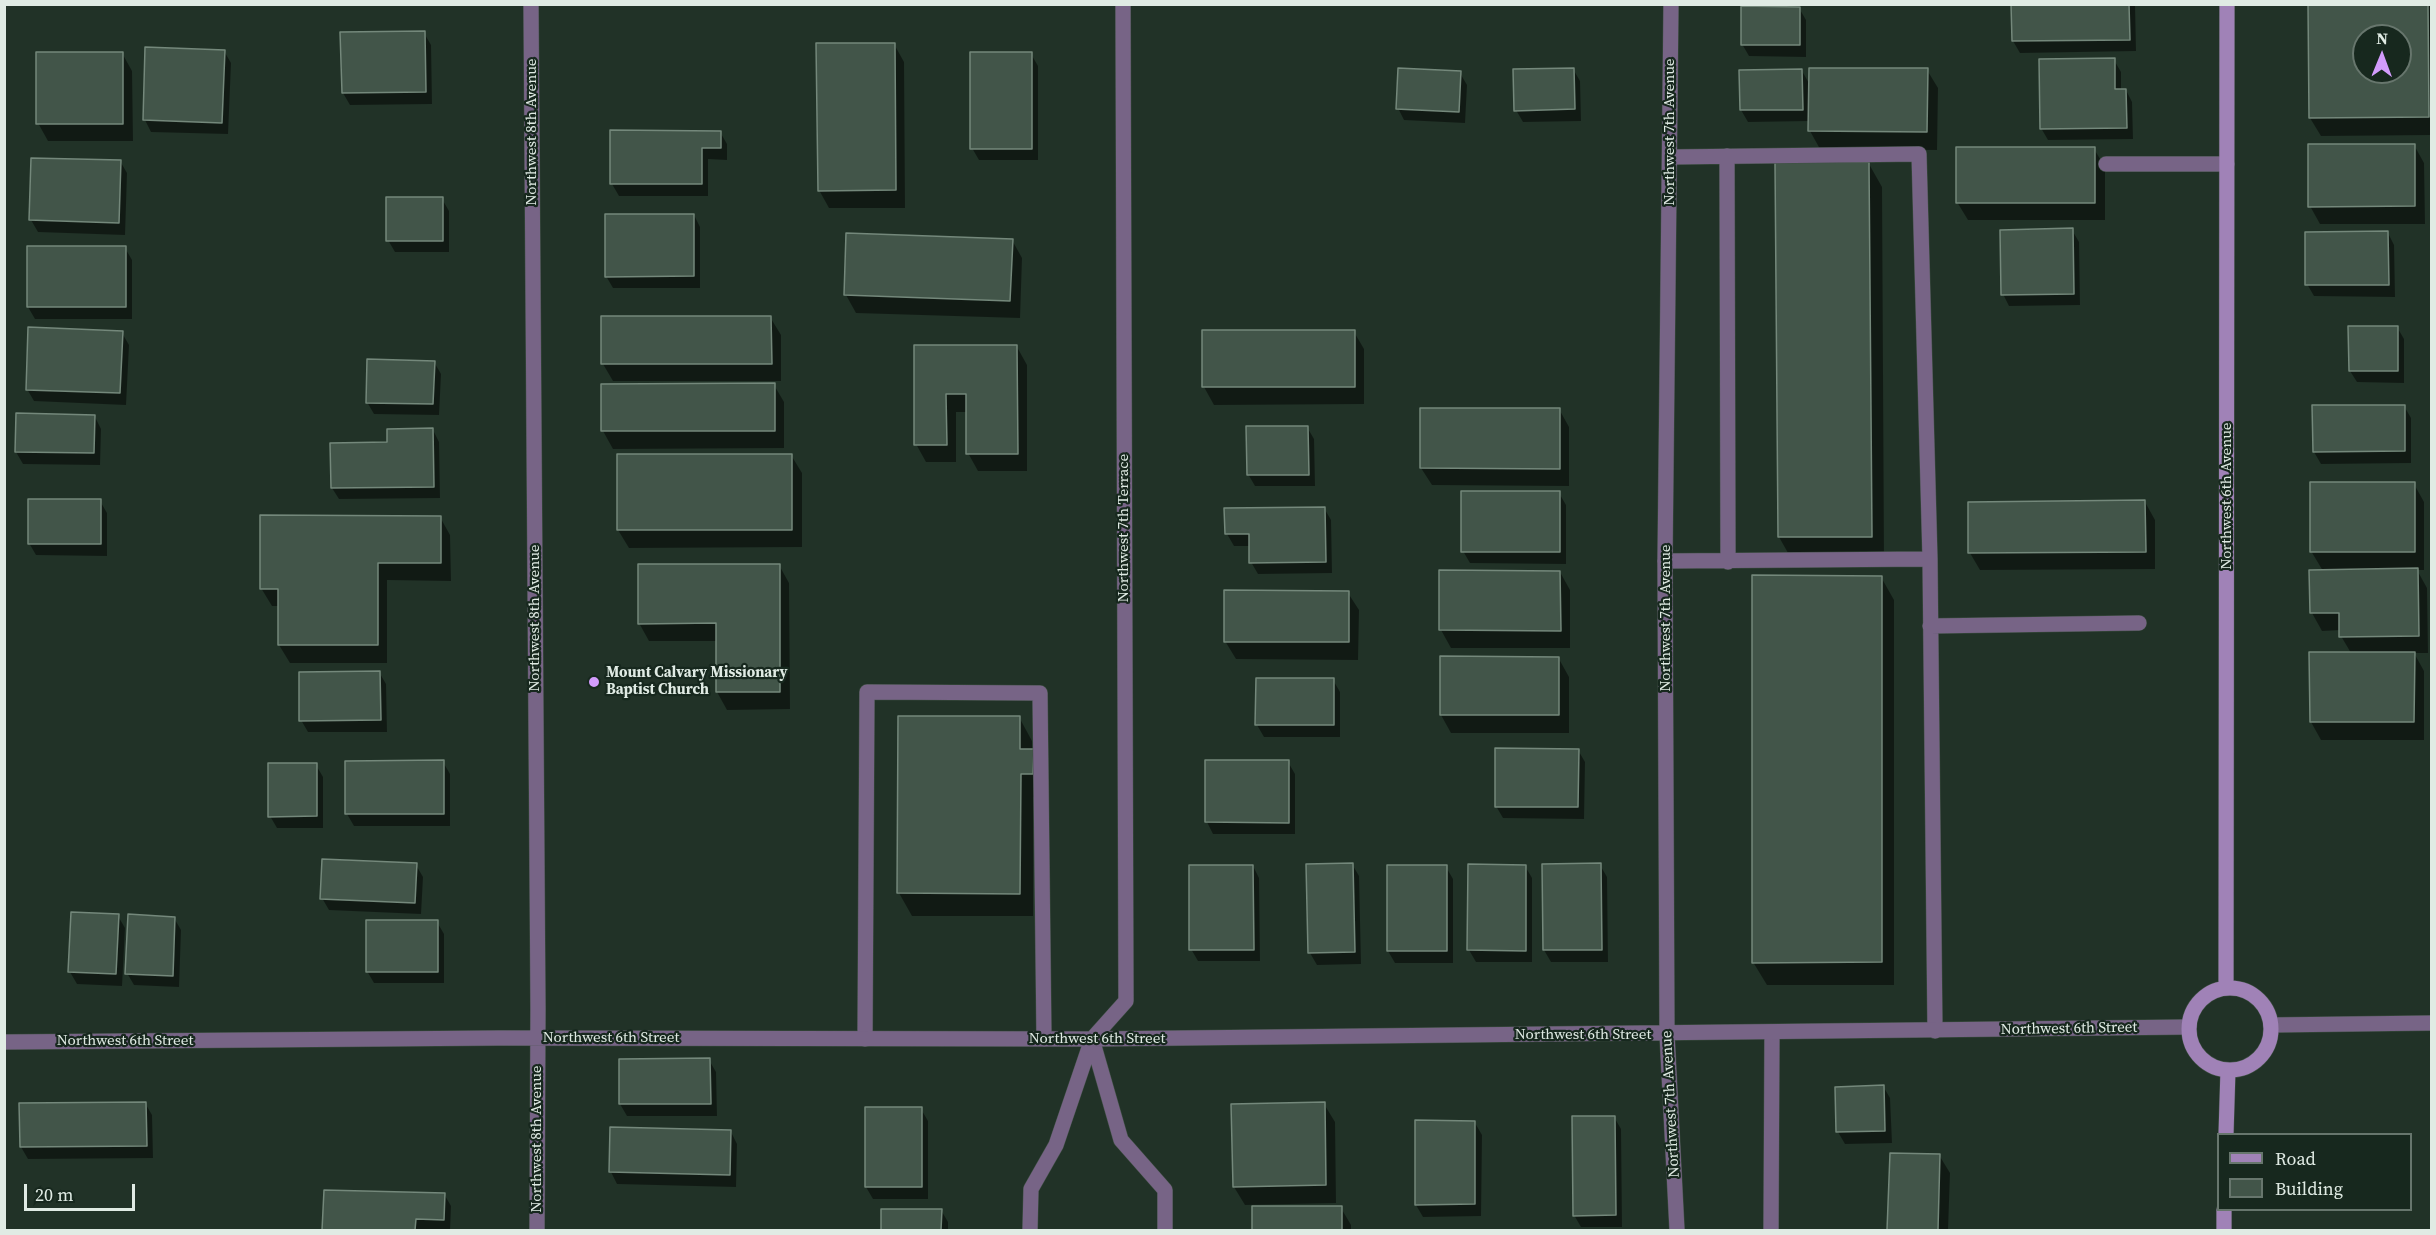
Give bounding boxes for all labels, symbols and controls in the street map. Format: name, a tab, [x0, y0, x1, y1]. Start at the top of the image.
north arrow	[2352, 24, 2412, 84]
text: N	[2376, 27, 2388, 49]
street label: Northwest 8th Avenue	[523, 59, 541, 205]
street label: Northwest 7th Avenue	[1661, 59, 1679, 205]
street label: Northwest 6th Avenue	[2218, 423, 2236, 569]
street label: Northwest 7th Terrace	[1115, 454, 1133, 602]
street label: Northwest 8th Avenue	[526, 545, 544, 691]
street label: Northwest 7th Avenue	[1657, 545, 1675, 691]
place label: Mount Calvary Missionary Baptist Church	[606, 664, 788, 699]
marker: Mount Calvary Missionary Baptist Church	[587, 675, 601, 689]
street label: Northwest 6th Street	[2001, 1019, 2137, 1039]
street label: Northwest 6th Street	[1515, 1026, 1651, 1044]
street label: Northwest 6th Street	[543, 1029, 679, 1047]
street label: Northwest 6th Street	[1029, 1030, 1165, 1048]
street label: Northwest 7th Avenue	[1658, 1030, 1684, 1178]
street label: Northwest 6th Street	[57, 1032, 193, 1050]
street label: Northwest 8th Avenue	[528, 1066, 546, 1212]
legend	[2217, 1133, 2412, 1211]
text: Road	[2275, 1146, 2316, 1171]
scale bar	[27, 1172, 138, 1210]
text: Building	[2275, 1176, 2343, 1201]
text: 20 m	[35, 1182, 73, 1207]

